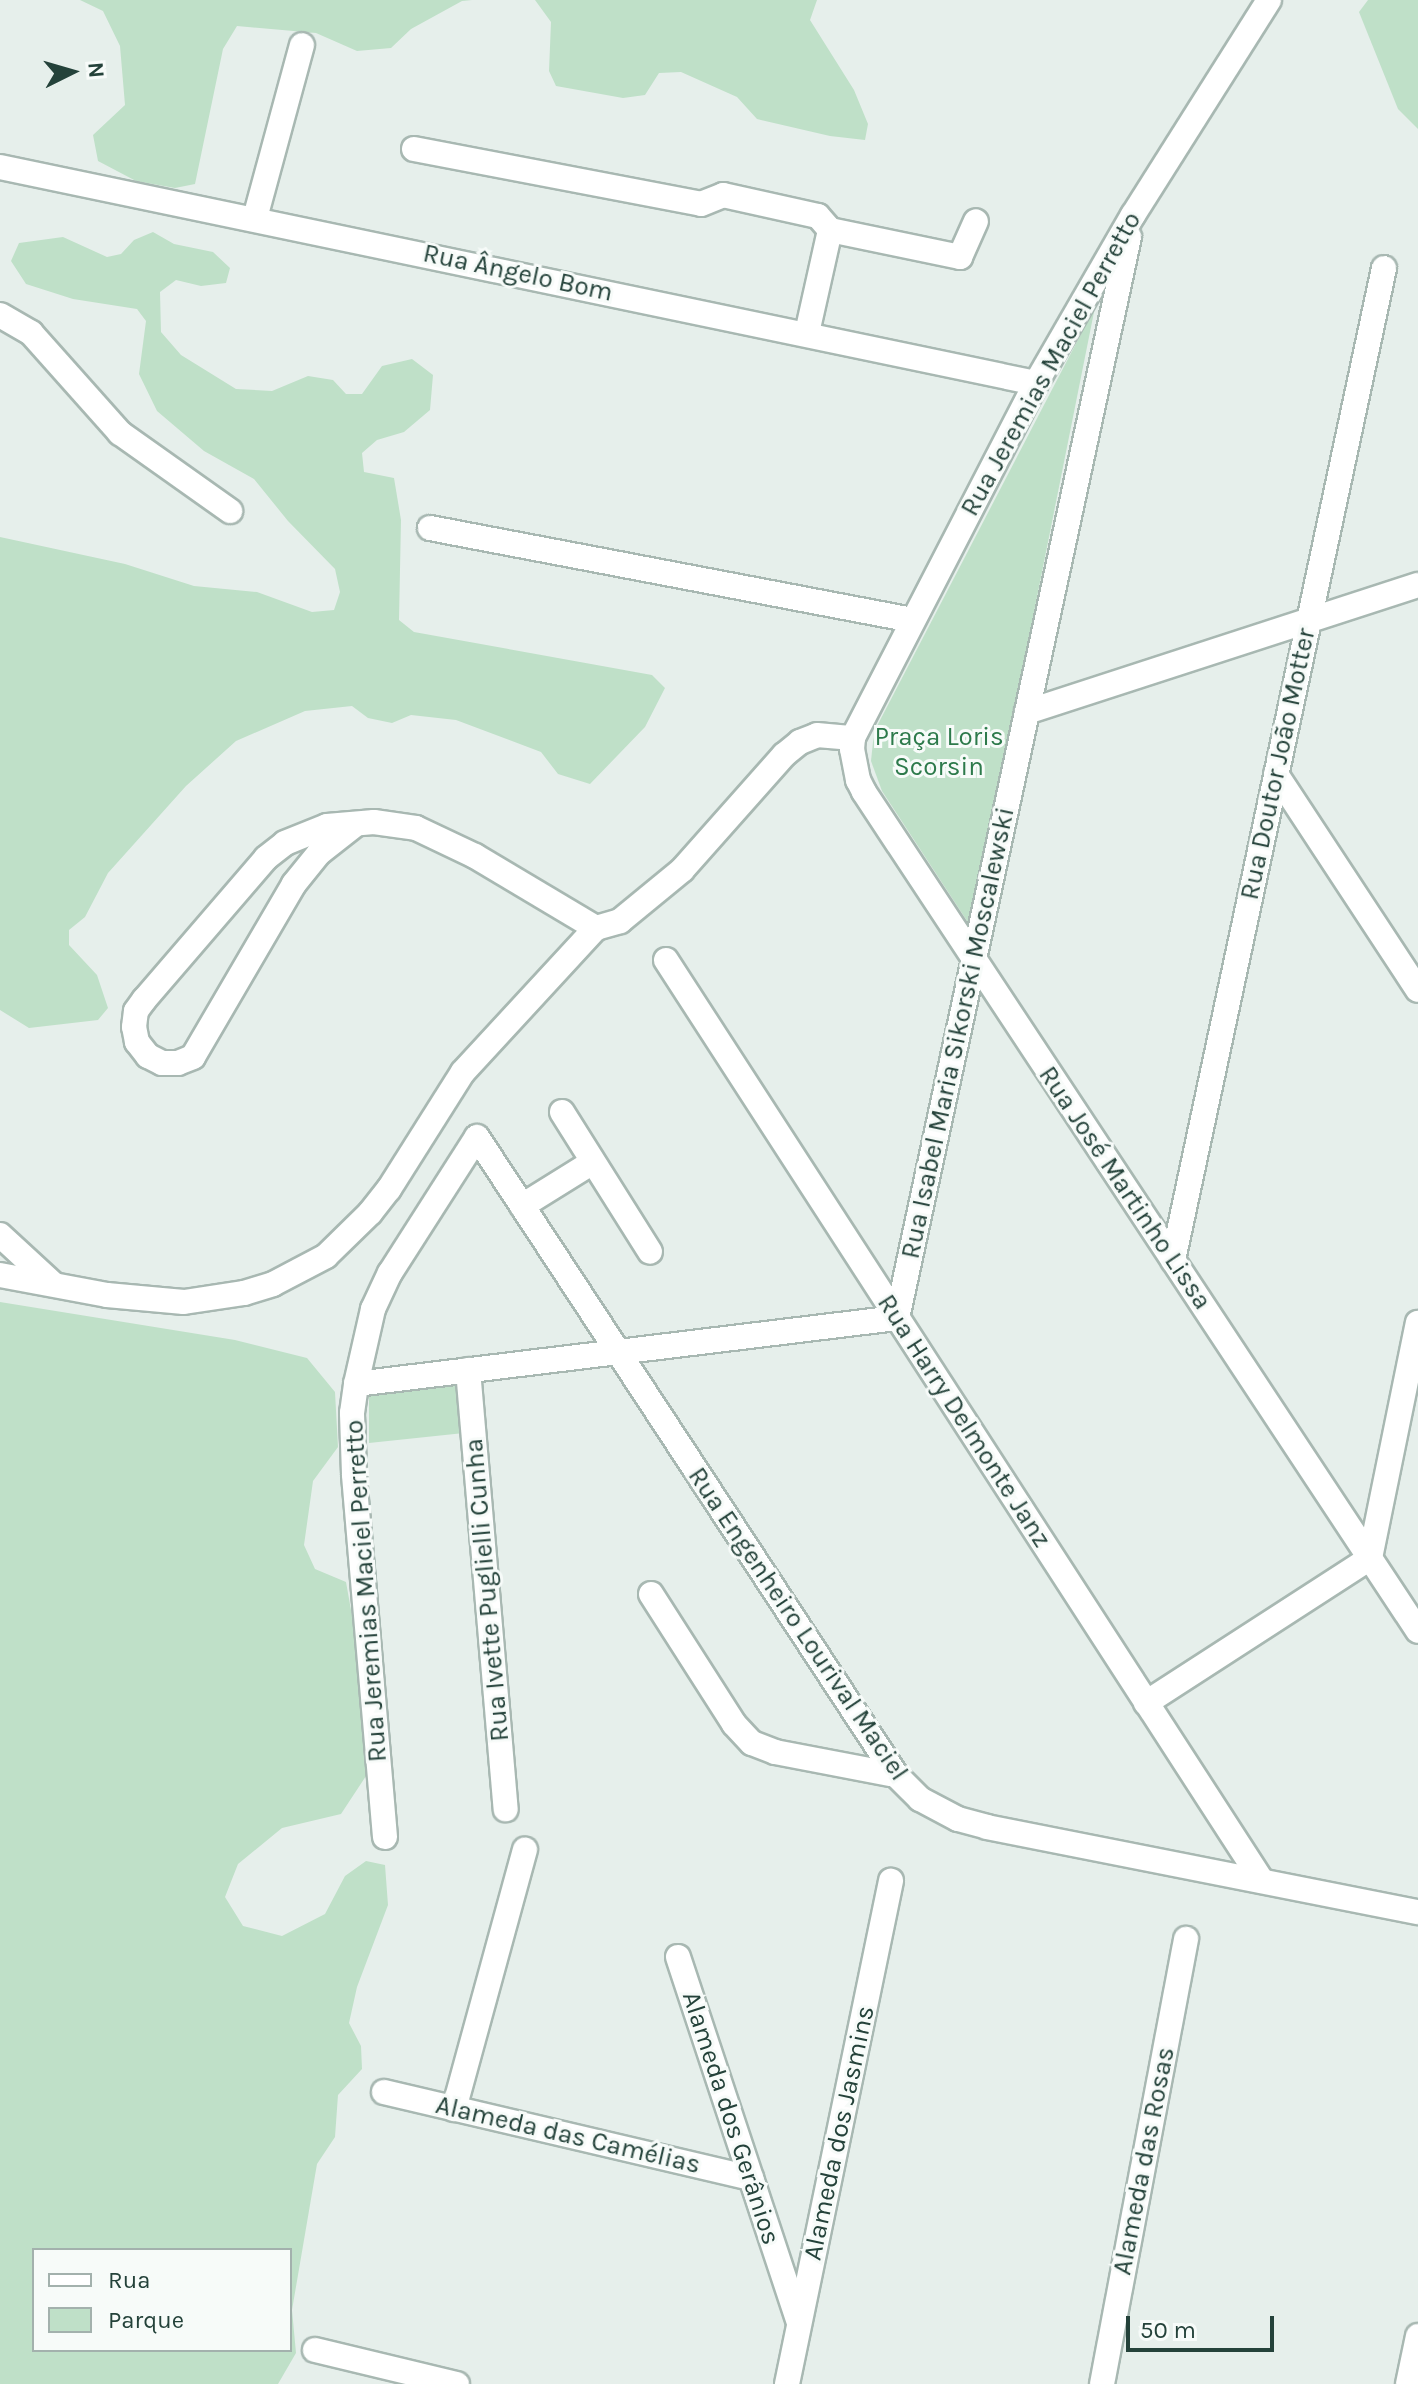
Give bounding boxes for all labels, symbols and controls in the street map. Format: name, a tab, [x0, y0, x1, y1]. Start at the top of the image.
north arrow	[32, 32, 112, 112]
text: N	[82, 61, 110, 79]
street label: Rua Jeremias Maciel Perretto	[954, 206, 1148, 522]
street label: Rua Ângelo Bom	[420, 238, 616, 308]
street label: Rua Doutor João Motter	[1234, 625, 1322, 903]
park label: Praça Loris Scorsin	[874, 721, 1004, 782]
street label: Rua Isabel Maria Sikorski Moscalewski	[895, 804, 1021, 1262]
street label: Rua José Martinho Lissa	[1032, 1060, 1218, 1316]
street label: Rua Harry Delmonte Janz	[871, 1289, 1057, 1553]
street label: Rua Jeremias Maciel Perretto	[338, 1419, 394, 1763]
street label: Rua Ivette Puglielli Cunha	[458, 1437, 516, 1743]
street label: Rua Engenheiro Lourival Maciel	[681, 1462, 915, 1786]
street label: Alameda dos Gerânios	[675, 1987, 787, 2249]
street label: Alameda dos Jasmins	[797, 2003, 881, 2263]
street label: Alameda das Rosas	[1107, 2044, 1181, 2278]
street label: Alameda das Camélias	[433, 2089, 703, 2181]
legend	[32, 2248, 292, 2352]
text: Rua	[108, 2266, 150, 2294]
scale bar	[1130, 2300, 1278, 2350]
text: Parque	[108, 2306, 184, 2334]
text: 50 m	[1140, 2316, 1196, 2344]

